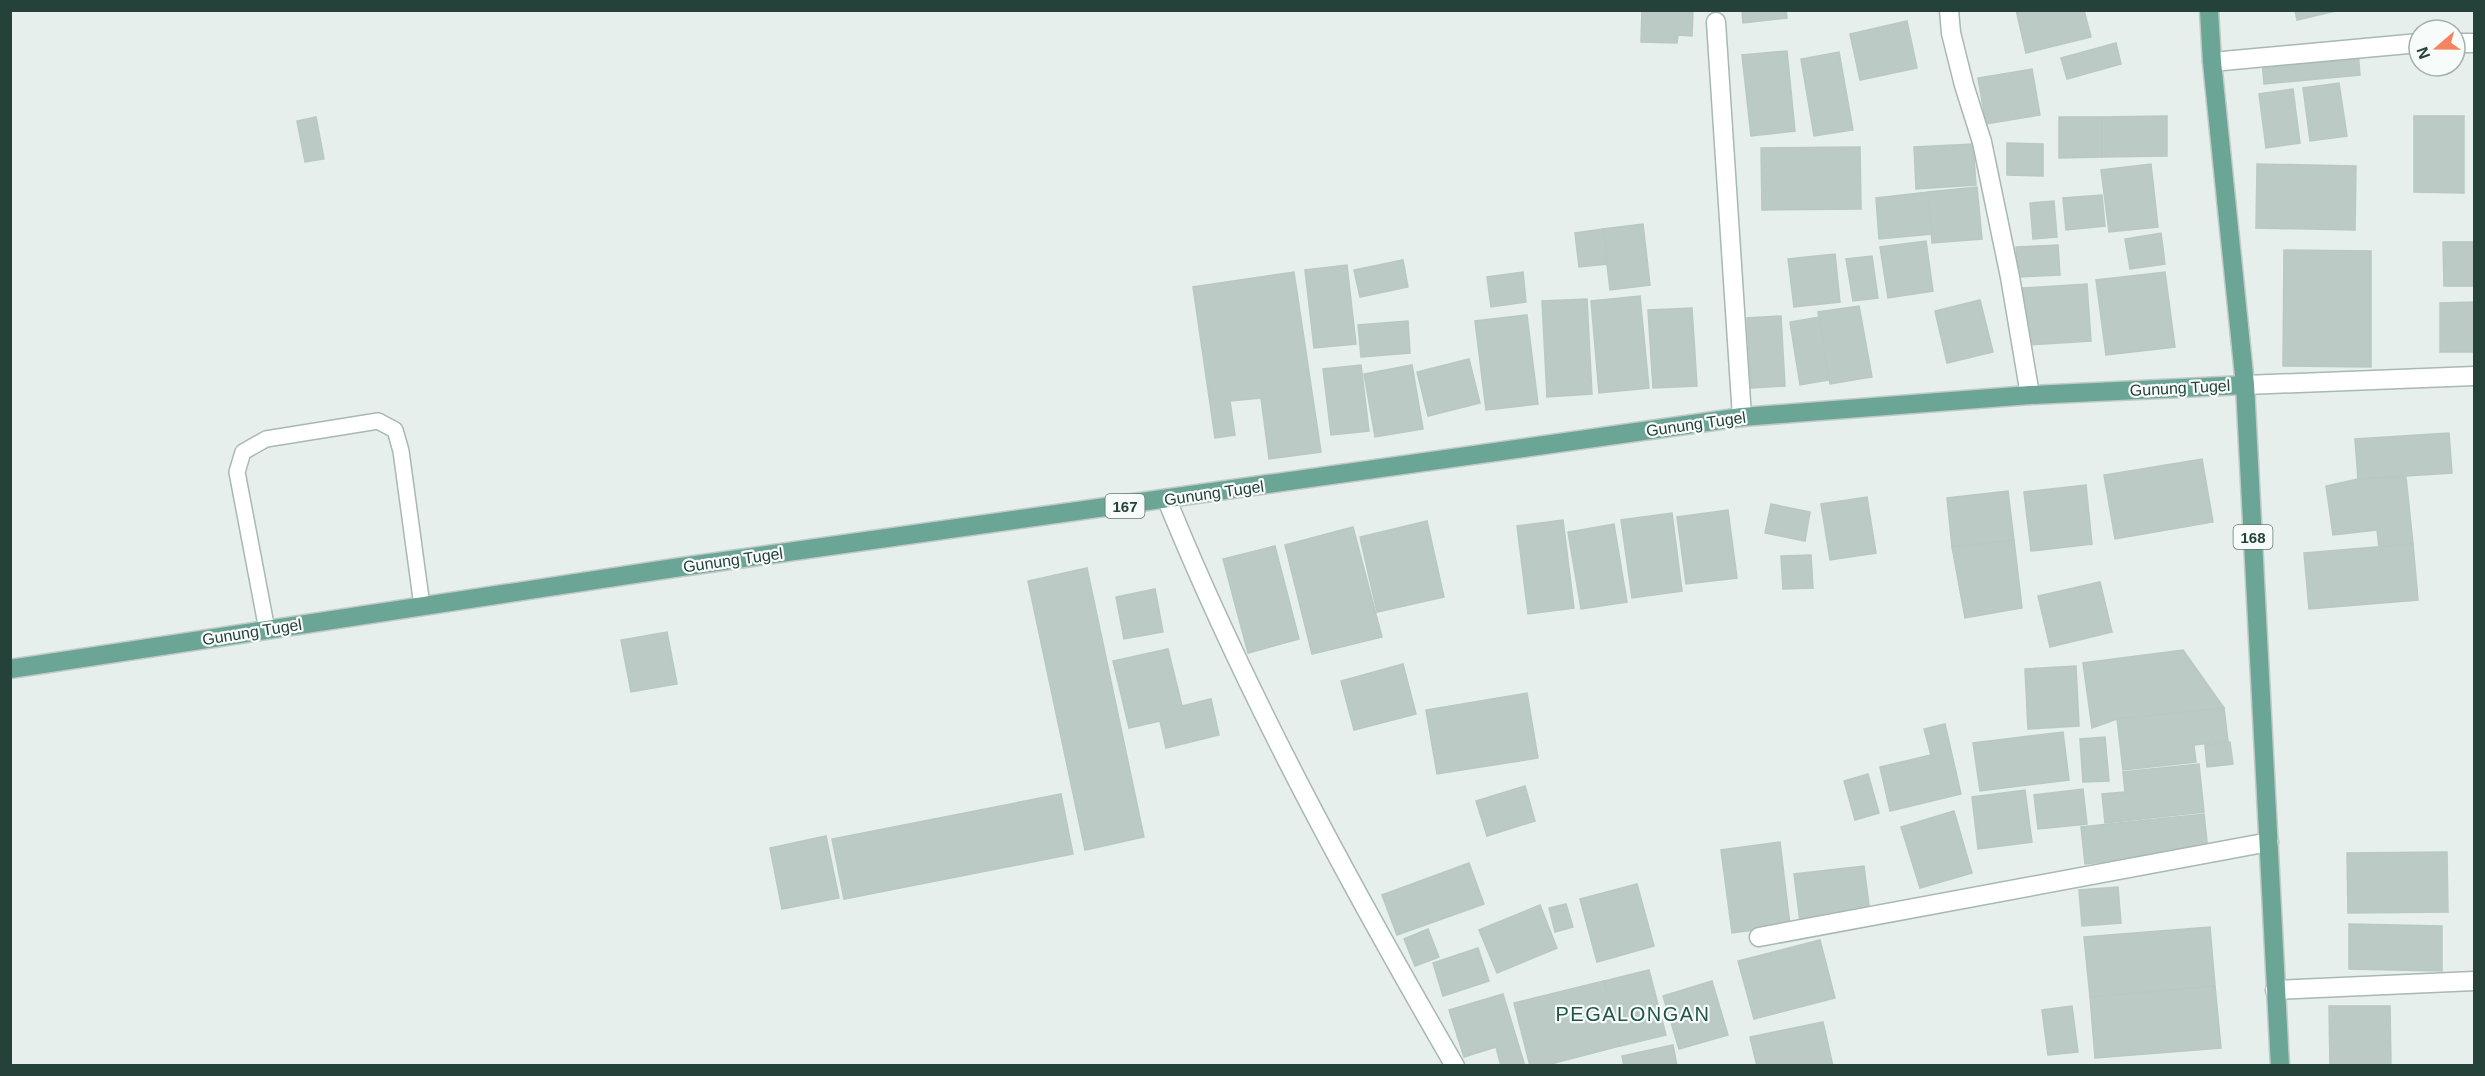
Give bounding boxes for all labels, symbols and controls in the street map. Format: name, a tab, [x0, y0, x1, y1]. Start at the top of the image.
north arrow	[2407, 18, 2467, 78]
text: N	[2413, 45, 2433, 61]
street label: Gunung Tugel	[2129, 377, 2231, 399]
street label: Gunung Tugel	[1645, 409, 1747, 439]
street label: Gunung Tugel	[1163, 478, 1265, 508]
road number: 167	[1106, 494, 1144, 518]
road number: 168	[2234, 525, 2272, 549]
street label: Gunung Tugel	[682, 545, 784, 575]
street label: Gunung Tugel	[201, 616, 303, 648]
district label: PEGALONGAN	[1555, 1003, 1711, 1025]

